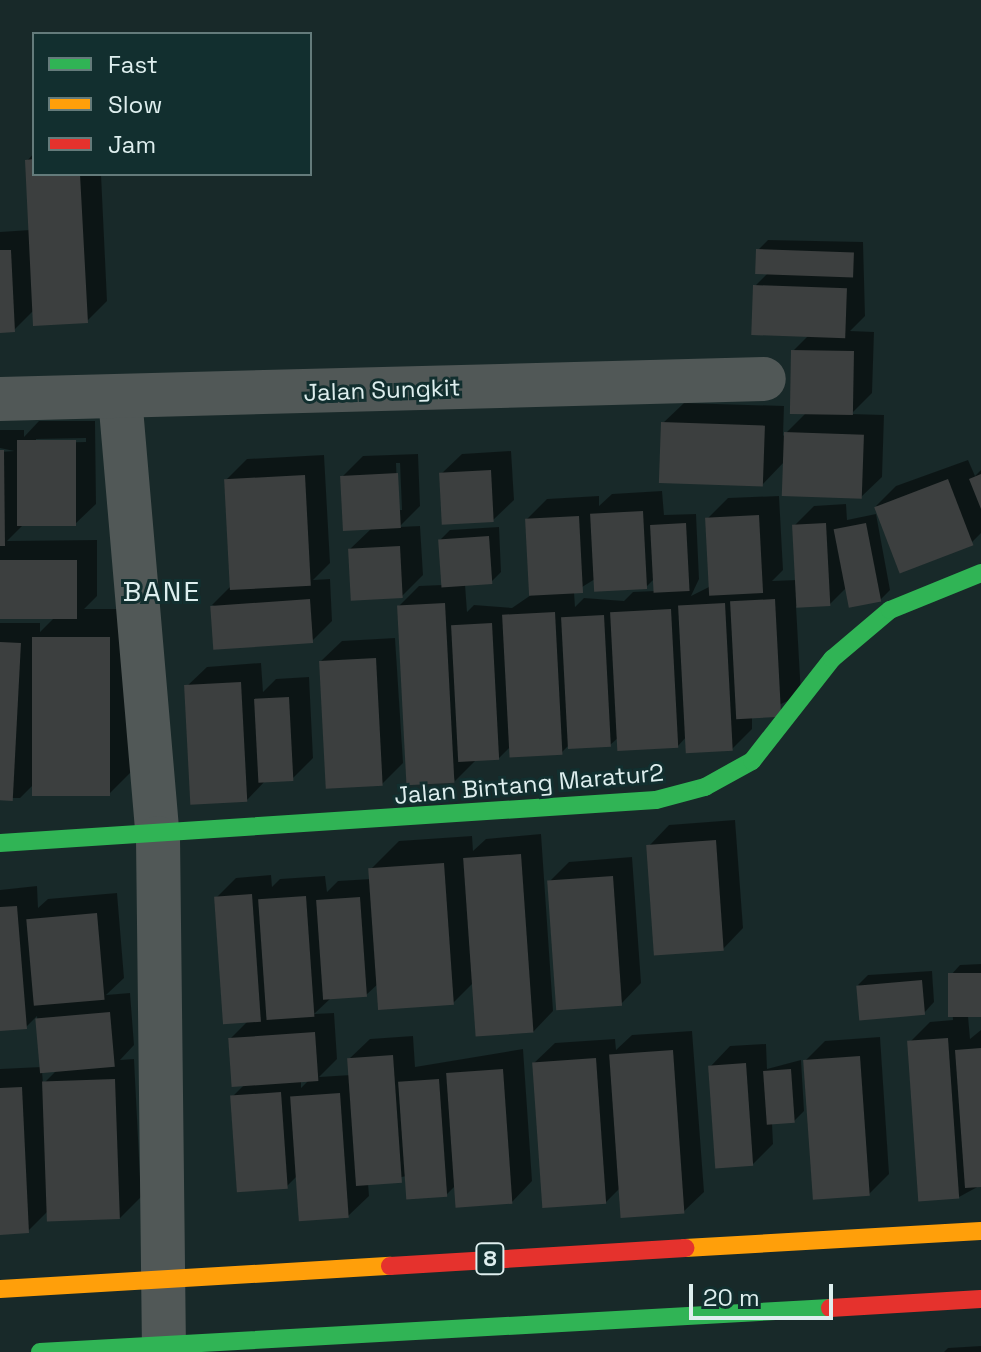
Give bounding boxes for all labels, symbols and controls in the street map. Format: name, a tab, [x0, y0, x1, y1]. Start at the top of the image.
legend	[32, 32, 312, 176]
text: Fast	[108, 49, 158, 80]
text: Slow	[108, 89, 162, 120]
text: Jam	[108, 129, 156, 160]
street label: Jalan Sungkit	[303, 373, 461, 407]
district label: BANE	[123, 574, 201, 608]
street label: Jalan Bintang Maratur2	[393, 758, 665, 810]
road number: 8	[474, 1241, 506, 1277]
scale bar	[693, 1268, 837, 1318]
text: 20 m	[703, 1282, 760, 1313]

